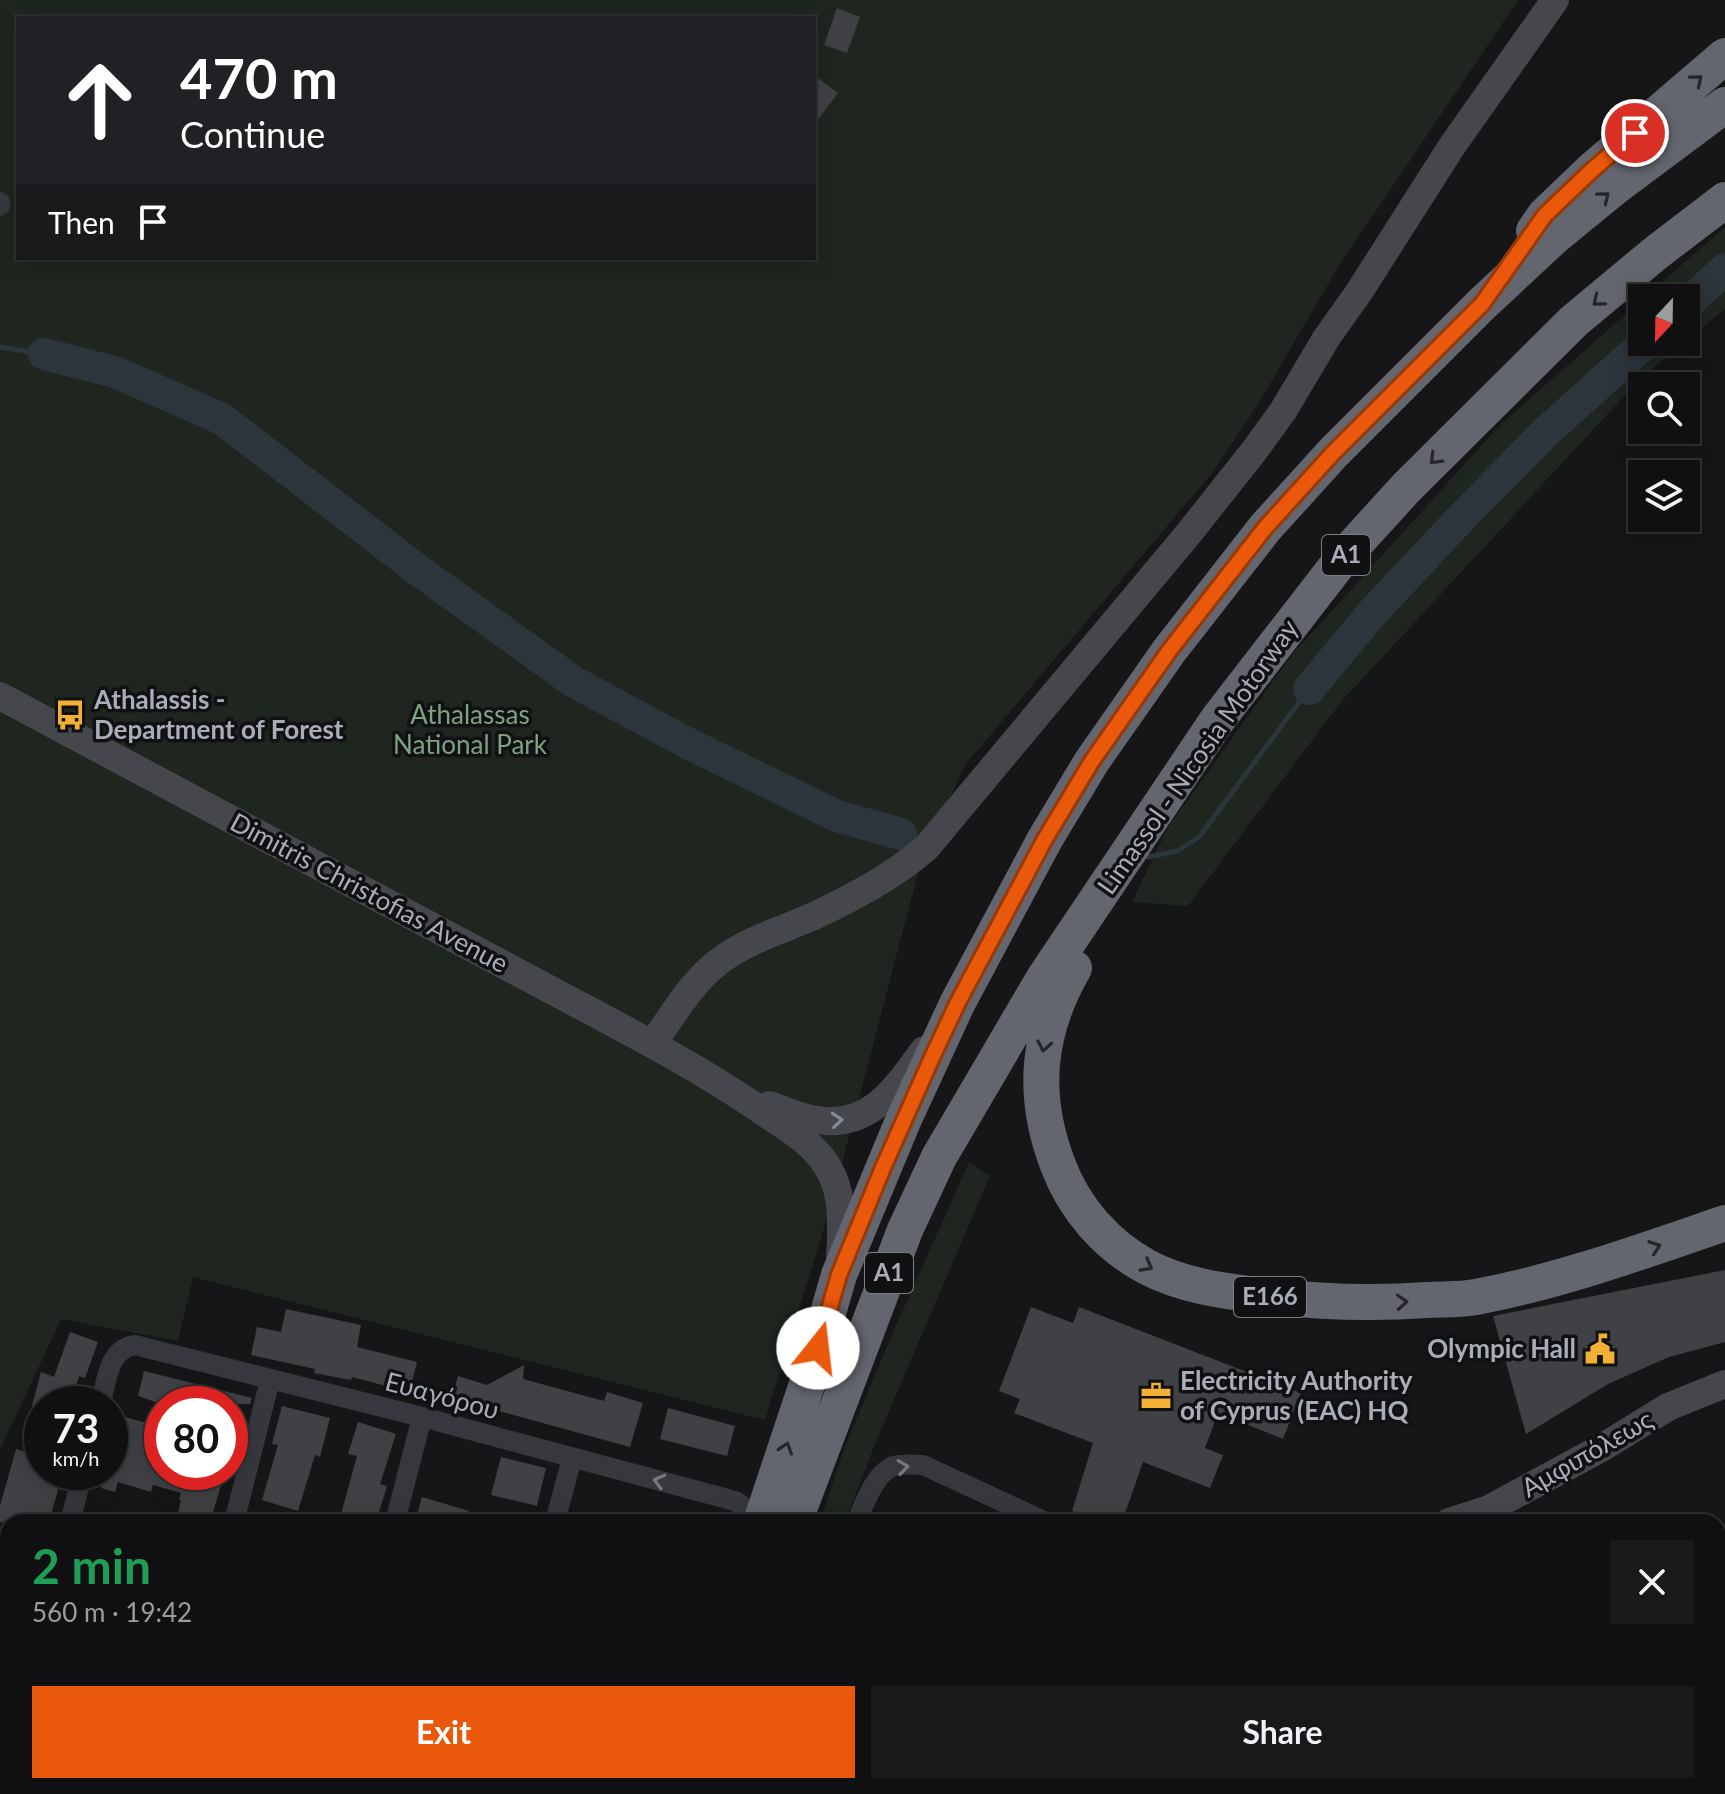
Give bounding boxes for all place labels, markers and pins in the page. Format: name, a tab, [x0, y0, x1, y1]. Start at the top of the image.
pin	[1601, 99, 1669, 167]
place label: Athalassis - Department of Forest	[93, 683, 344, 745]
bus stop icon: Athalassis - Department of Forest	[53, 698, 87, 732]
place label: Olympic Hall	[1427, 1332, 1576, 1364]
public building icon: Olympic Hall	[1583, 1332, 1617, 1366]
place label: Electricity Authority of Cyprus (EAC) HQ	[1180, 1364, 1413, 1426]
office icon: Electricity Authority of Cyprus (EAC) HQ	[1139, 1379, 1173, 1413]

